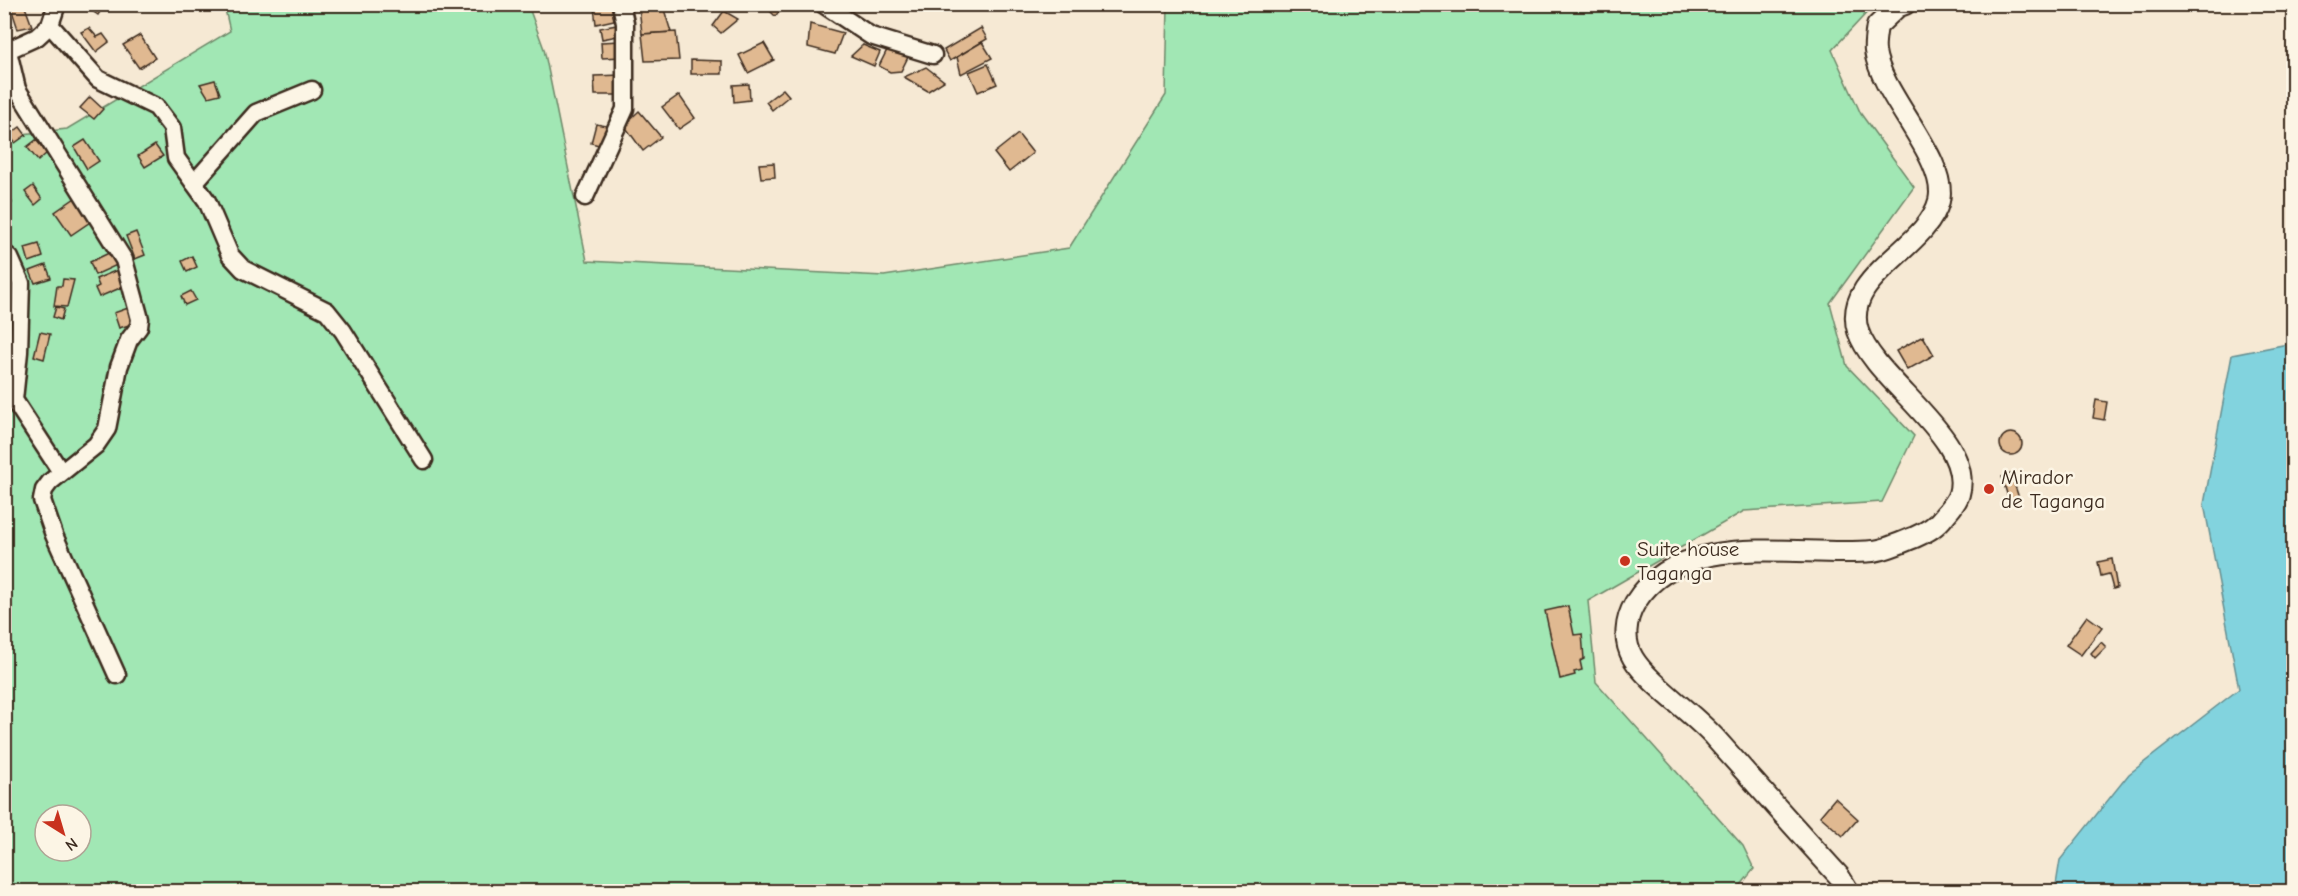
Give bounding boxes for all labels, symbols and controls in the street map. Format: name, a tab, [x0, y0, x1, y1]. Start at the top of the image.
place label: Mirador de Taganga	[2001, 465, 2105, 513]
marker: Mirador de Taganga	[1982, 482, 1996, 496]
place label: Suite house Taganga	[1637, 537, 1739, 585]
marker: Suite house Taganga	[1618, 554, 1632, 568]
north arrow	[33, 803, 93, 863]
text: N	[62, 834, 81, 855]

